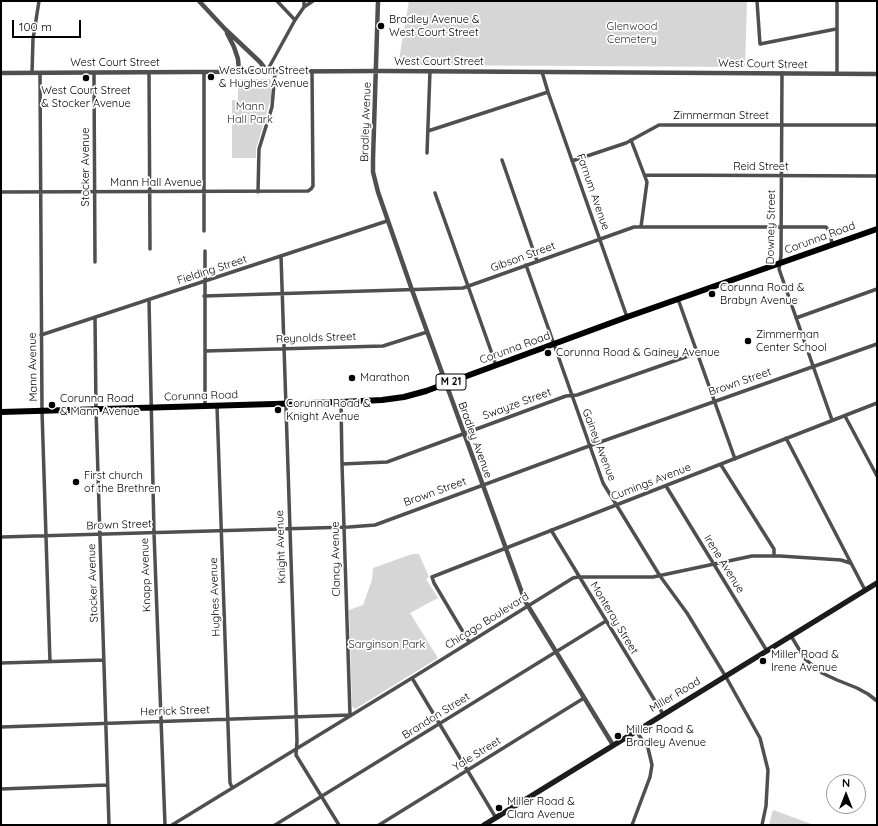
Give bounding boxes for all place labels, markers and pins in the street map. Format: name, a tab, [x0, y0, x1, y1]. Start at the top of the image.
place label: Bradley Avenue & West Court Street	[389, 13, 480, 39]
marker: Bradley Avenue & West Court Street	[376, 21, 386, 31]
place label: West Court Street & Hughes Avenue	[219, 64, 309, 90]
marker: West Court Street & Hughes Avenue	[206, 72, 216, 82]
marker: West Court Street & Stocker Avenue	[81, 73, 91, 83]
place label: West Court Street & Stocker Avenue	[41, 84, 131, 110]
place label: Corunna Road & Brabyn Avenue	[720, 281, 804, 307]
marker: Corunna Road & Brabyn Avenue	[707, 289, 717, 299]
place label: Zimmerman Center School	[756, 328, 827, 354]
marker: Zimmerman Center School	[743, 336, 753, 346]
place label: Corunna Road & Gainey Avenue	[556, 346, 720, 360]
marker: Corunna Road & Gainey Avenue	[543, 348, 553, 358]
place label: Marathon	[360, 371, 410, 385]
marker: Marathon	[347, 373, 357, 383]
place label: Corunna Road & Mann Avenue	[60, 392, 140, 418]
place label: Corunna Road & Knight Avenue	[286, 397, 370, 423]
marker: Corunna Road & Mann Avenue	[47, 400, 57, 410]
marker: Corunna Road & Knight Avenue	[273, 405, 283, 415]
place label: First church of the Brethren	[84, 469, 161, 495]
marker: First church of the Brethren	[71, 477, 81, 487]
place label: Miller Road & Irene Avenue	[771, 648, 839, 674]
marker: Miller Road & Irene Avenue	[758, 656, 768, 666]
place label: Miller Road & Bradley Avenue	[626, 723, 706, 749]
marker: Miller Road & Bradley Avenue	[613, 731, 623, 741]
place label: Miller Road & Clara Avenue	[507, 795, 575, 821]
marker: Miller Road & Clara Avenue	[494, 803, 504, 813]

